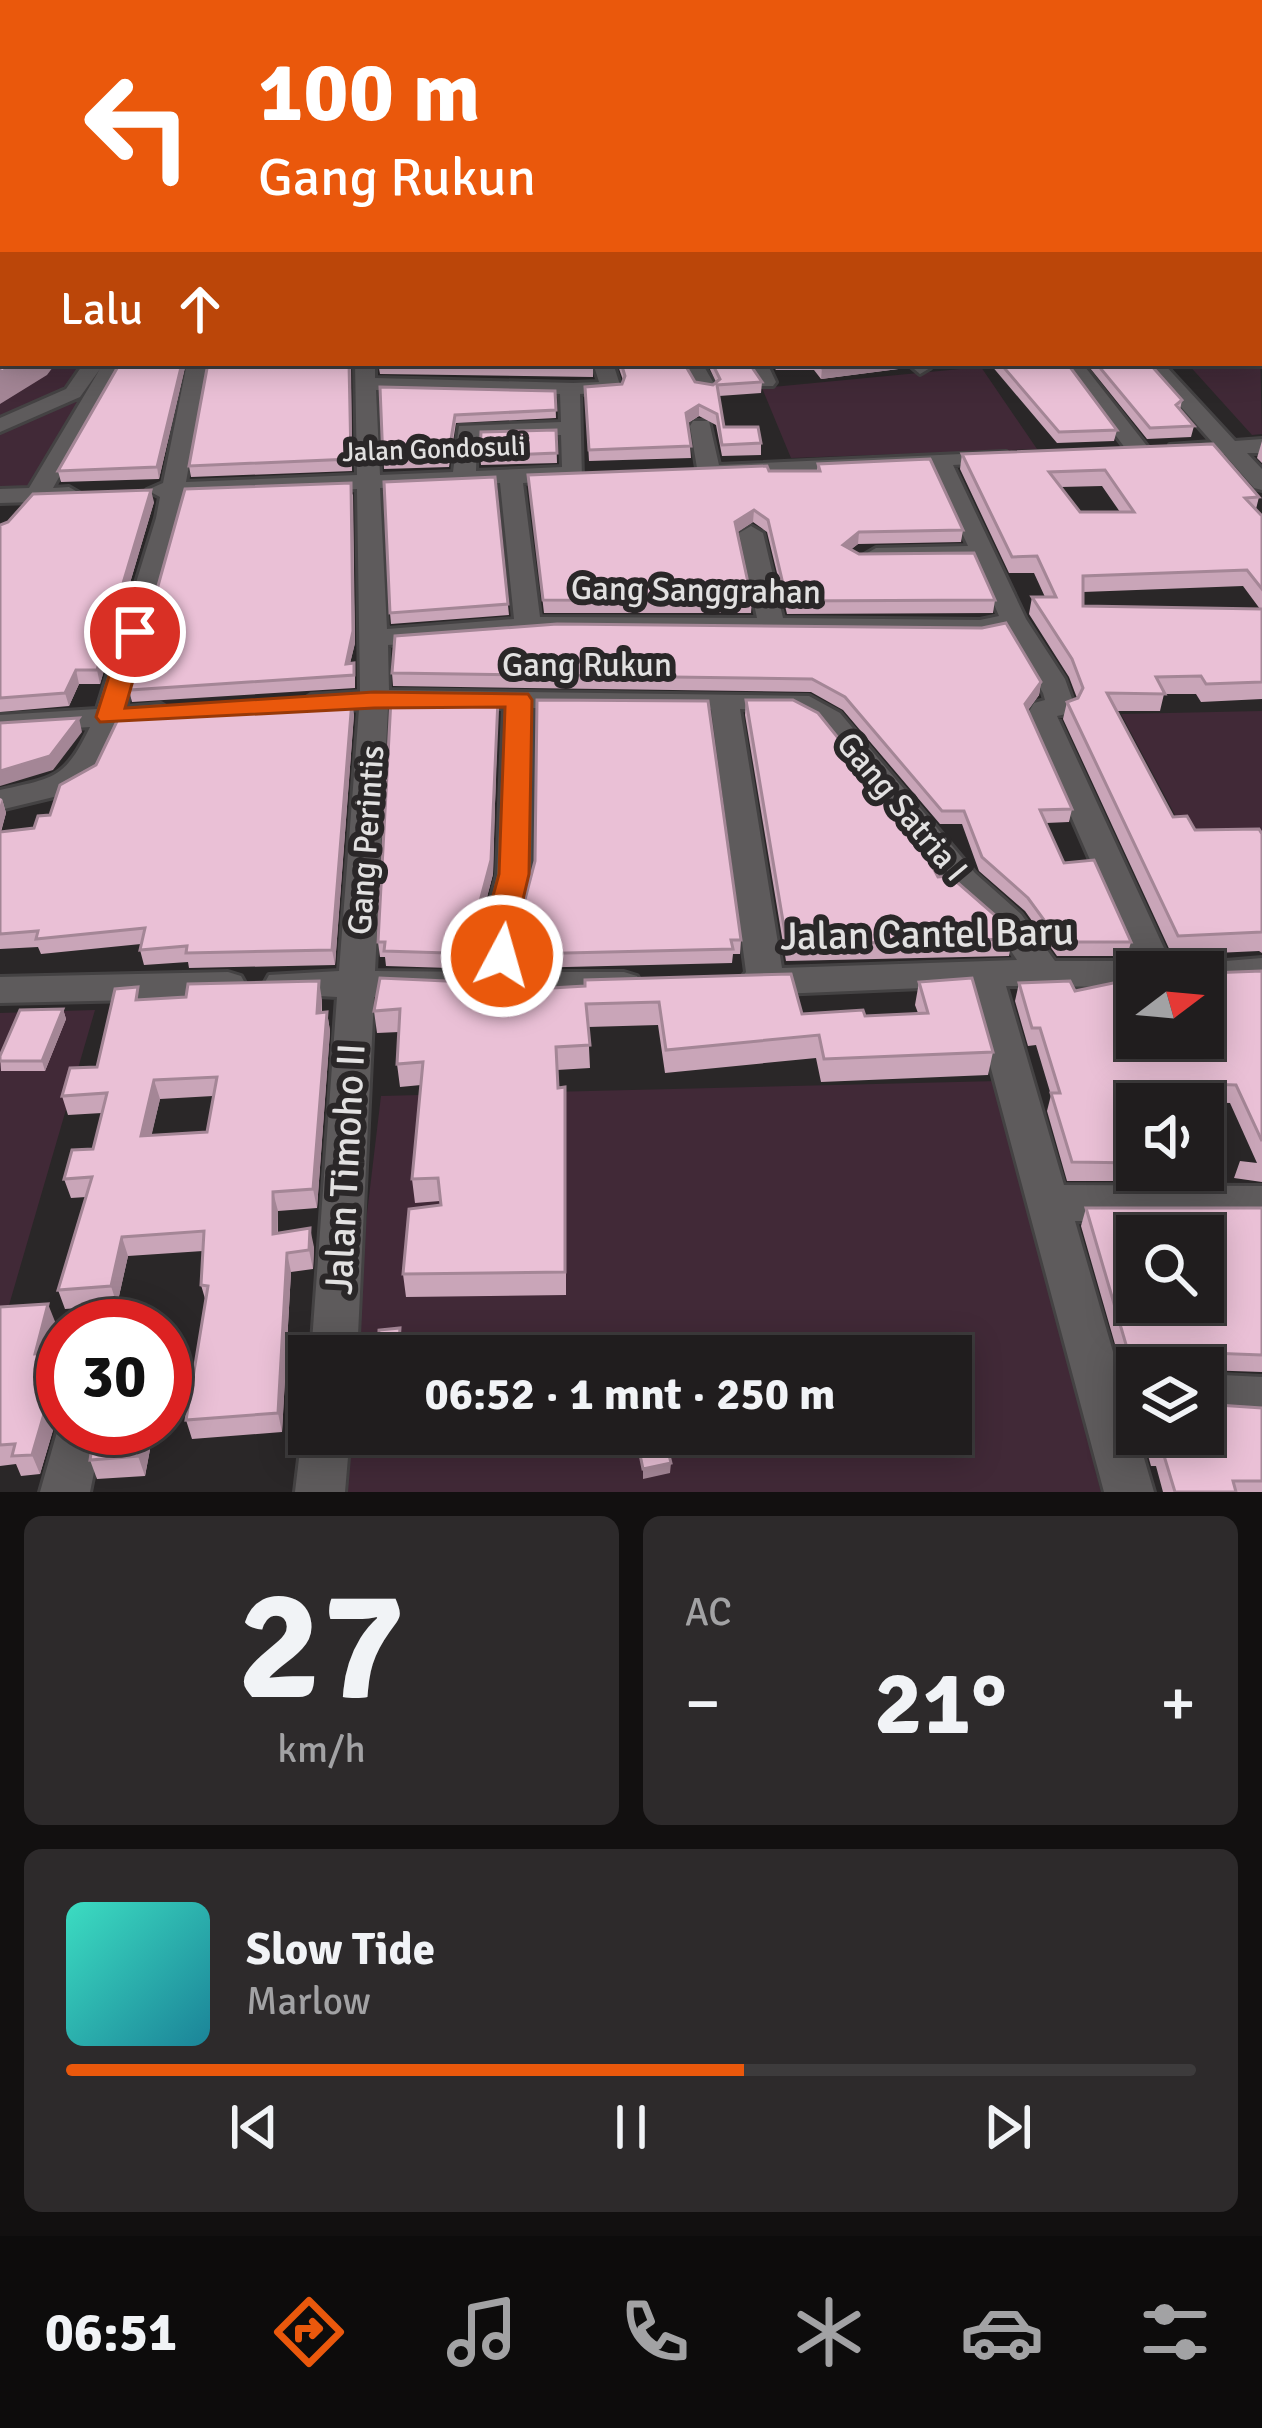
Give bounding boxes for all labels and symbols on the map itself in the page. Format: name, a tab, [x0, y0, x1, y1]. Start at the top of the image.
street label: Jalan Gondosuli	[342, 430, 526, 469]
street label: Gang Sanggrahan	[571, 568, 821, 613]
pin	[84, 581, 186, 683]
street label: Gang Rukun	[502, 645, 672, 686]
street label: Gang Satria I	[828, 724, 976, 890]
street label: Gang Perintis	[339, 744, 394, 936]
position arrow	[439, 893, 565, 1019]
street label: Jalan Cantel Baru	[780, 907, 1074, 961]
north arrow	[1116, 951, 1224, 1059]
street label: Jalan Timoho II	[314, 1042, 376, 1296]
speed limit sign: 30	[36, 1299, 192, 1455]

